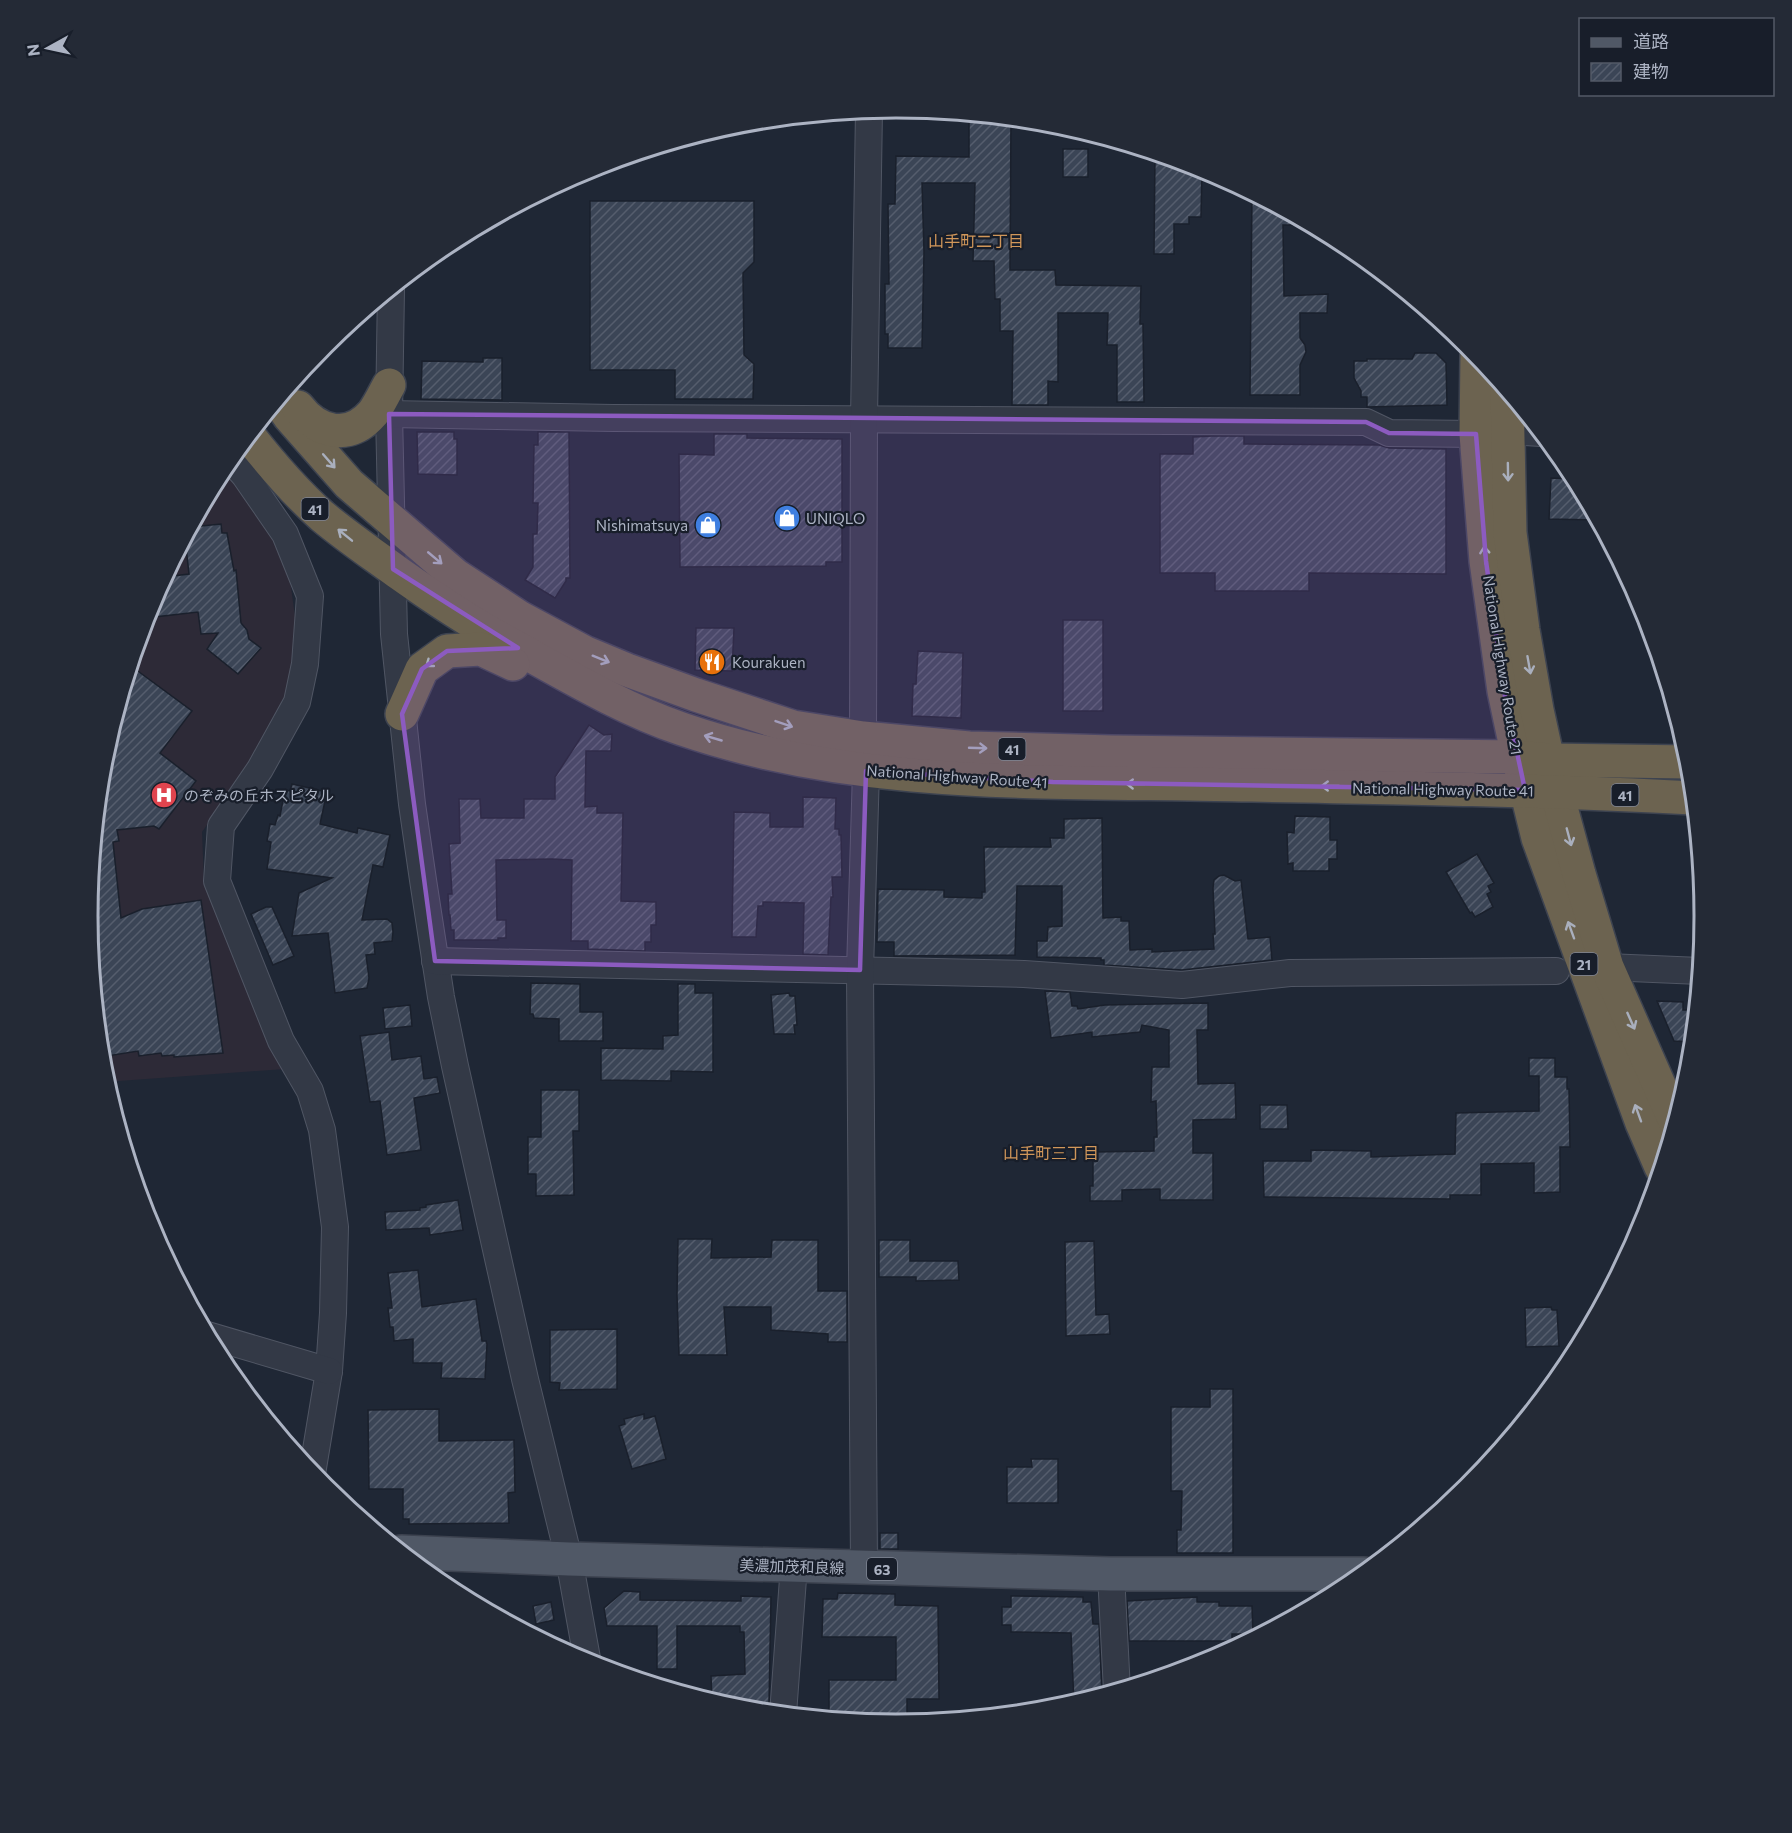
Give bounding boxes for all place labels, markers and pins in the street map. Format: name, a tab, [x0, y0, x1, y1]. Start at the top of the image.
shop icon: UNIQLO	[772, 503, 802, 533]
place label: UNIQLO	[806, 509, 865, 527]
shop icon: Nishimatsuya	[693, 510, 723, 540]
place label: Nishimatsuya	[596, 516, 688, 534]
restaurant icon: Kourakuen	[697, 647, 727, 677]
place label: Kourakuen	[732, 653, 806, 671]
hospital icon: のぞみの丘ホスピタル	[149, 780, 179, 810]
place label: のぞみの丘ホスピタル	[184, 786, 334, 804]

